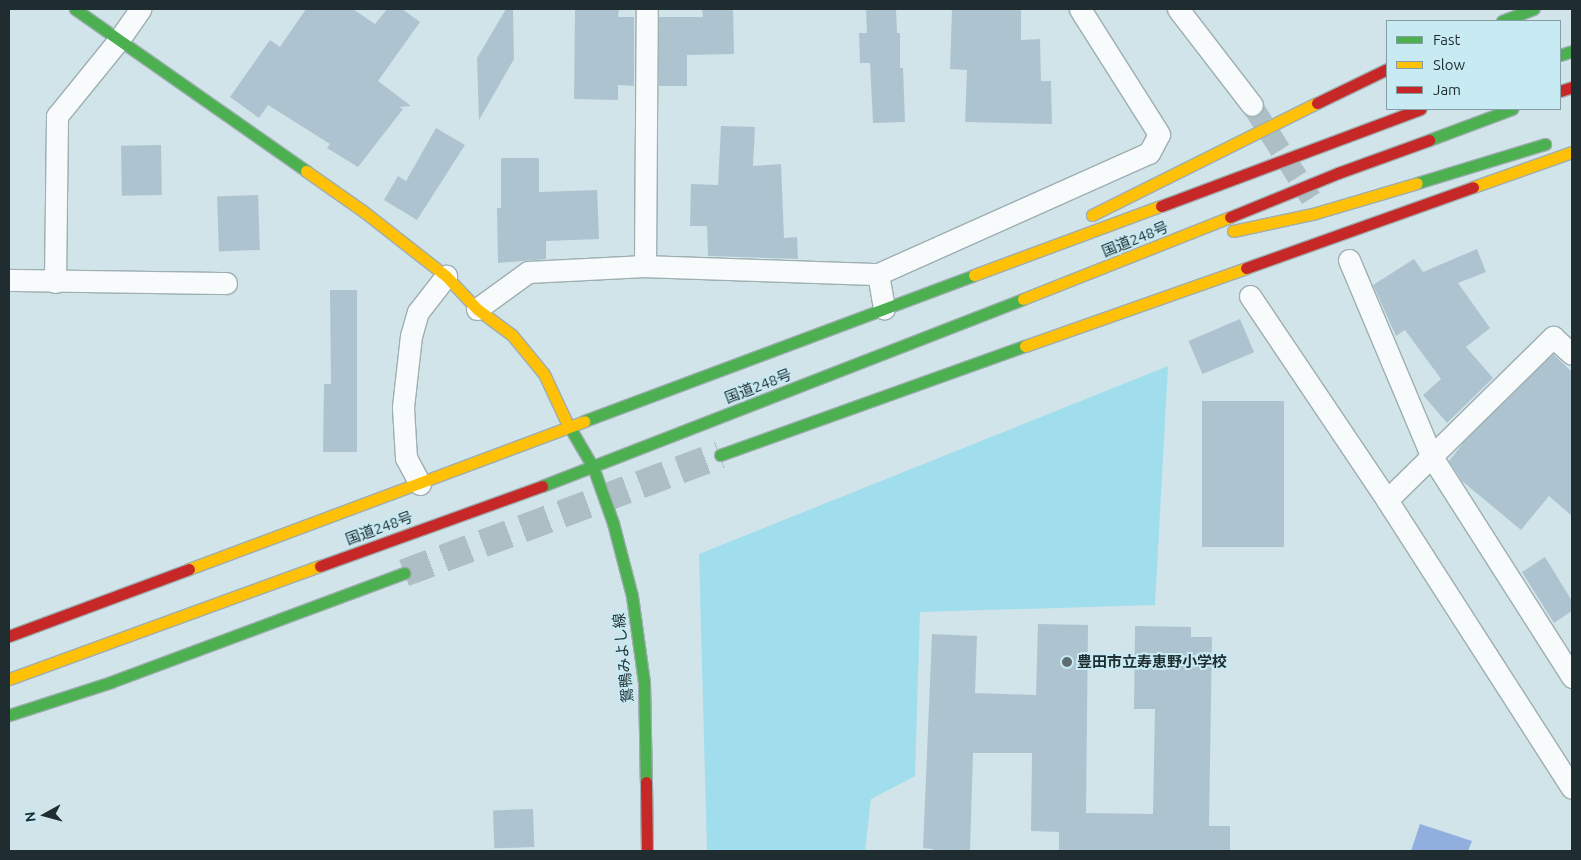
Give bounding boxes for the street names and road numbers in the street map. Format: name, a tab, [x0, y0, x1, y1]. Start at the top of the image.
street label: 国道248号	[1099, 217, 1171, 261]
street label: 国道248号	[722, 365, 794, 407]
street label: 国道248号	[343, 508, 415, 548]
street label: 鴛鴨みよし線	[609, 612, 637, 704]

